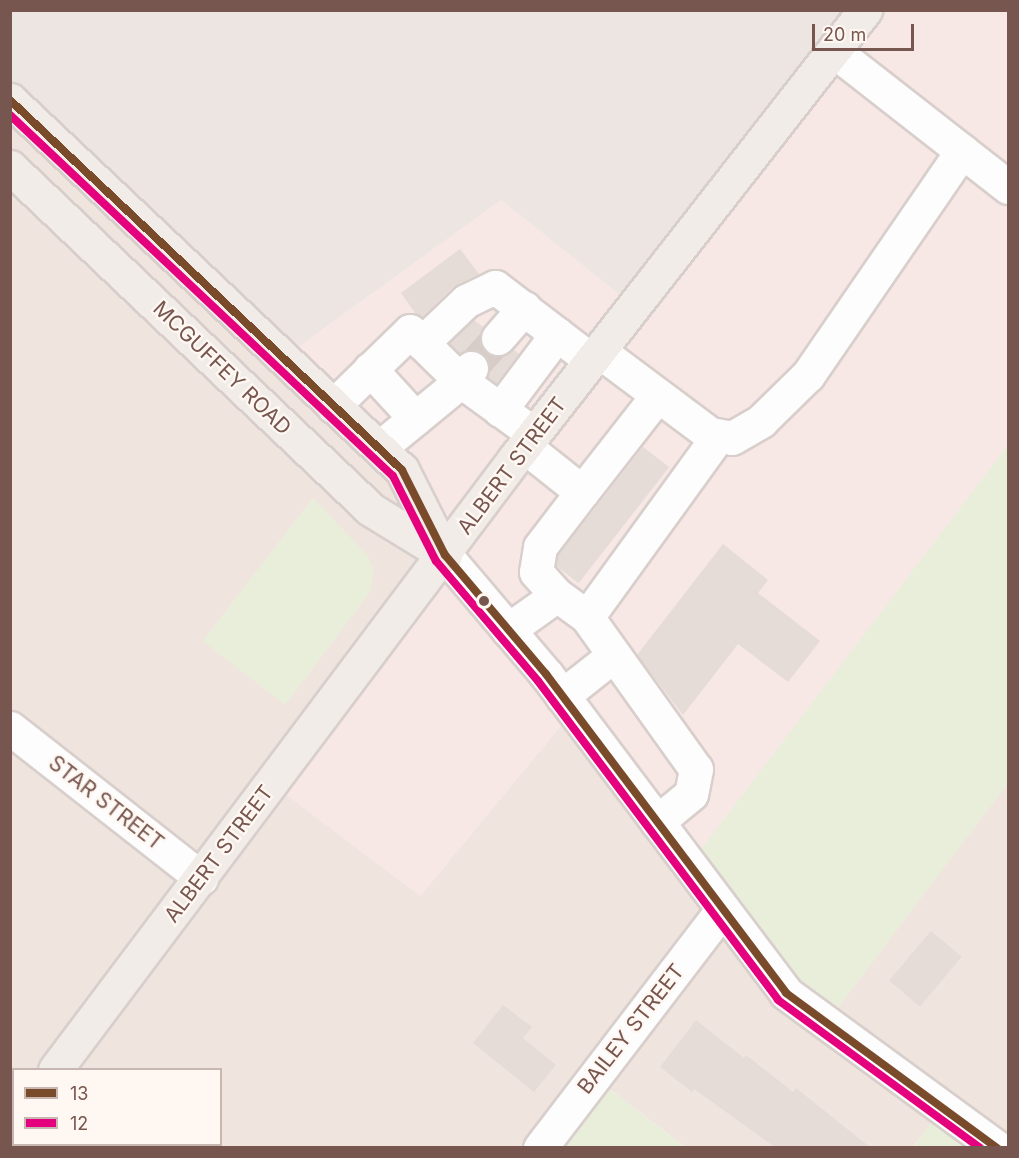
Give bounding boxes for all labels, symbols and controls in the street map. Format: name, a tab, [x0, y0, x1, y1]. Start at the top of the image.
scale bar	[815, 12, 917, 50]
text: 20 m	[823, 24, 866, 45]
street label: MCGUFFEY ROAD	[148, 296, 296, 440]
street label: ALBERT STREET	[452, 393, 572, 539]
unlabelled marker	[478, 595, 490, 607]
street label: STAR STREET	[44, 750, 168, 856]
street label: ALBERT STREET	[159, 781, 279, 927]
street label: BAILEY STREET	[572, 959, 690, 1099]
legend	[12, 1068, 222, 1146]
text: 13	[70, 1083, 88, 1104]
text: 12	[70, 1113, 88, 1134]

